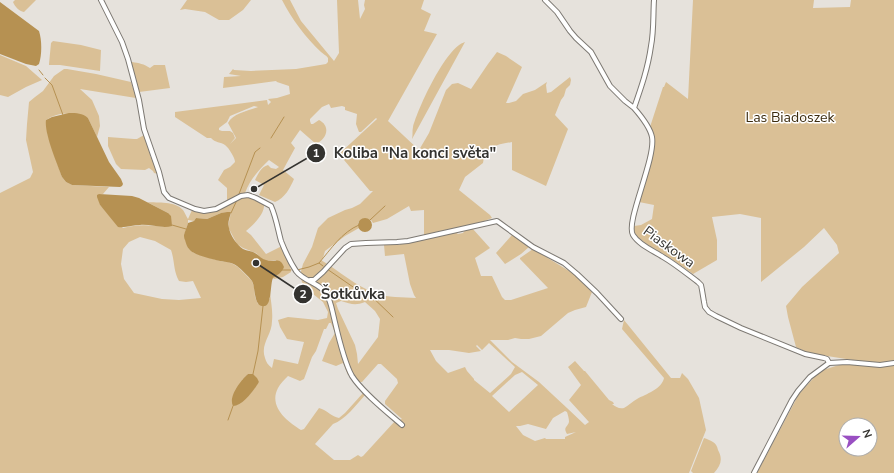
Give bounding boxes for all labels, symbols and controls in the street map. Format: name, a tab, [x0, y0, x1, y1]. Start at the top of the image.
park label: Las Biadoszek	[746, 108, 835, 127]
callout: Koliba "Na konci světa"	[306, 140, 505, 167]
text: Koliba "Na konci světa"	[334, 143, 496, 163]
text: 1	[312, 145, 320, 161]
street label: Piaskowa	[639, 222, 699, 272]
callout: Šotkůvka	[293, 281, 393, 308]
text: Šotkůvka	[321, 284, 385, 304]
text: 2	[299, 286, 307, 302]
north arrow	[838, 417, 878, 457]
text: N	[858, 427, 875, 440]

